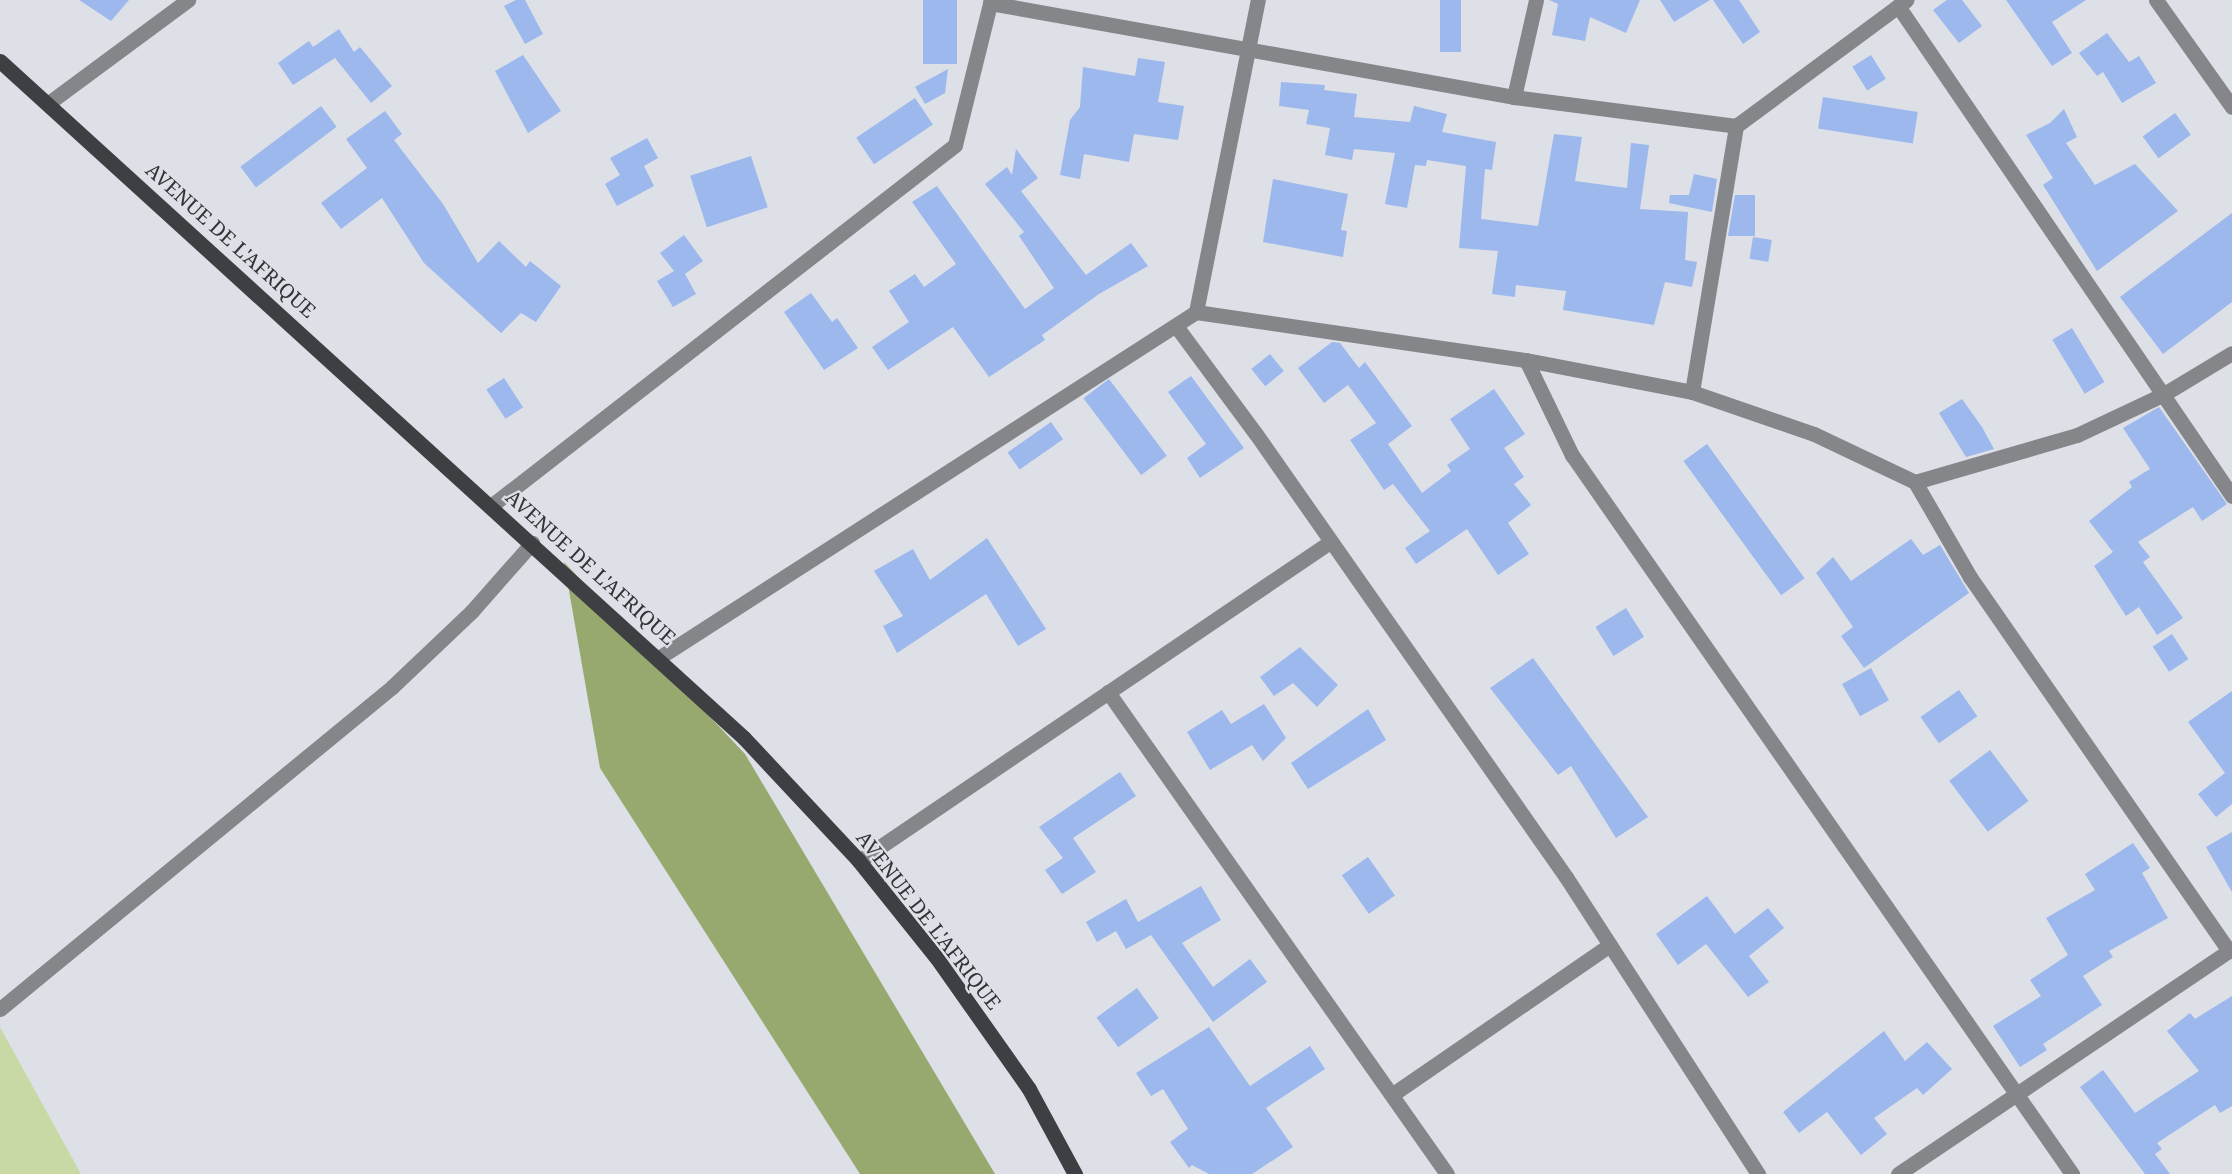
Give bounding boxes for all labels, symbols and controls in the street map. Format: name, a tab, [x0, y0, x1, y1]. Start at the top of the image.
street label: AVENUE DE L'AFRIQUE	[141, 157, 321, 323]
street label: AVENUE DE L'AFRIQUE	[501, 484, 681, 650]
street label: AVENUE DE L'AFRIQUE	[852, 826, 1006, 1014]

